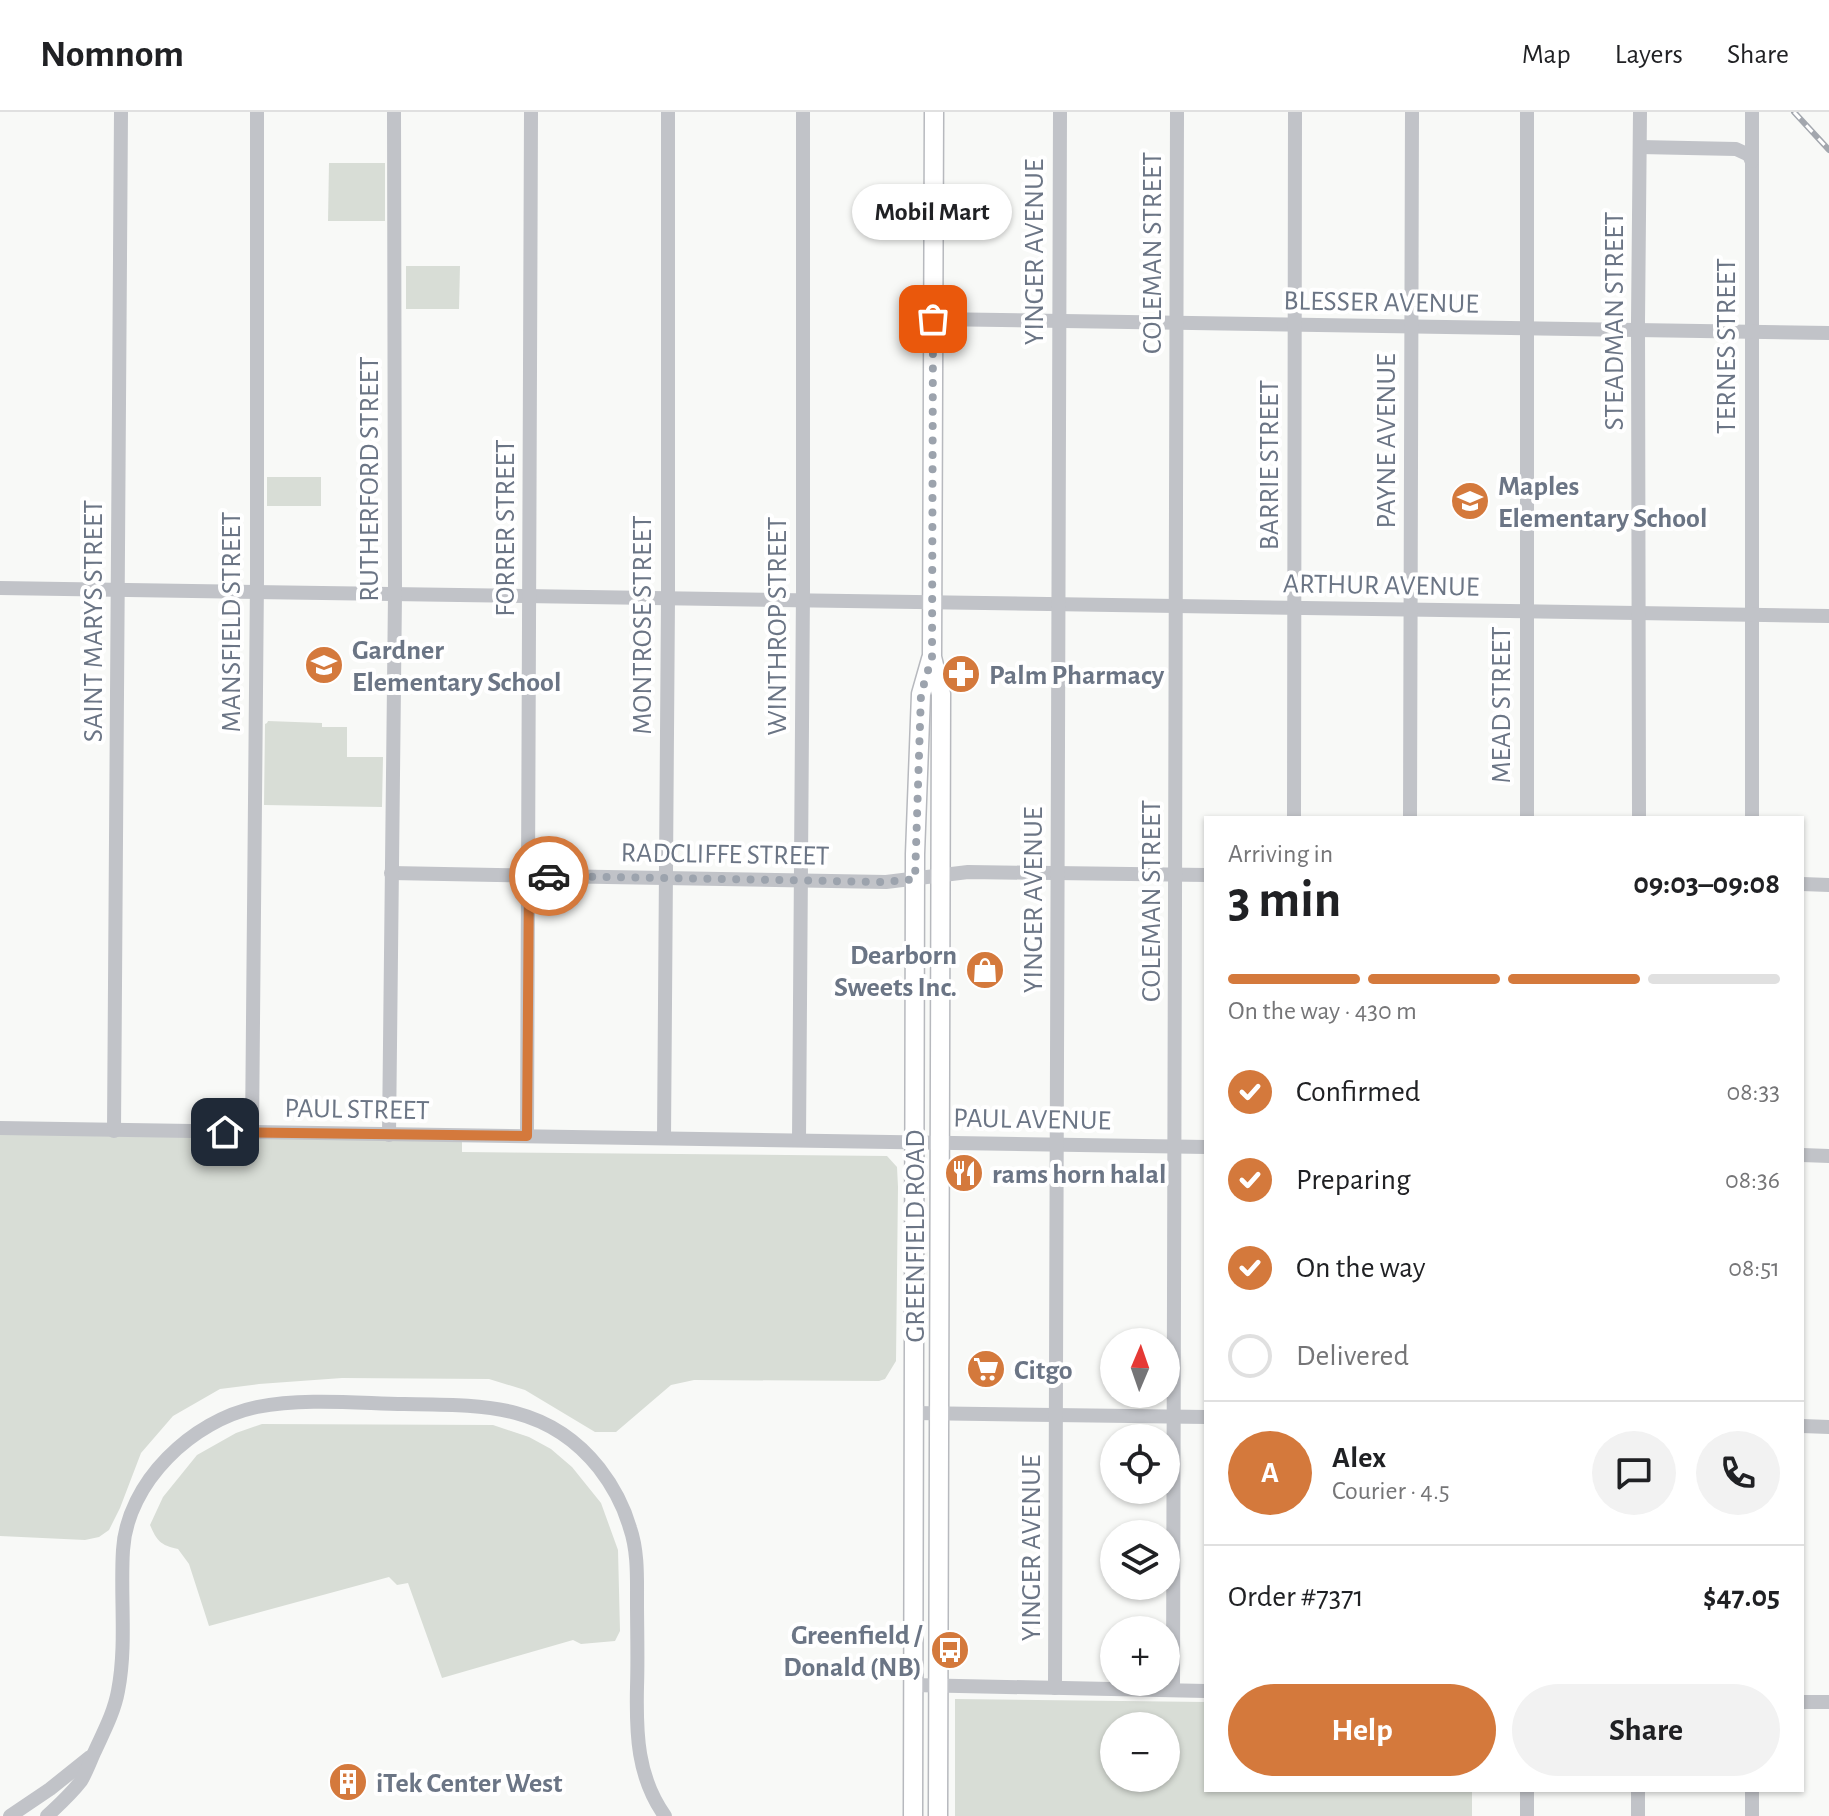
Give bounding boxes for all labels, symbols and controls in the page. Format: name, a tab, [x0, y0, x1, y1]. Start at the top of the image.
text: Nomnom	[40, 36, 184, 74]
text: Map	[1522, 41, 1571, 69]
text: Layers	[1615, 41, 1683, 69]
text: Share	[1727, 41, 1789, 69]
street label: COLEMAN STREET	[1139, 152, 1167, 354]
street label: YINGER AVENUE	[1021, 159, 1049, 345]
callout: Mobil Mart	[853, 183, 1013, 239]
text: Mobil Mart	[874, 199, 990, 225]
street label: STEADMAN STREET	[1601, 211, 1629, 431]
street label: TERNES STREET	[1713, 258, 1741, 434]
pin	[899, 285, 967, 353]
street label: BLESSER AVENUE	[1283, 287, 1479, 319]
icon: bag	[911, 297, 955, 341]
street label: PAYNE AVENUE	[1373, 353, 1401, 529]
street label: RUTHERFORD STREET	[356, 356, 384, 602]
street label: BARRIE STREET	[1256, 379, 1284, 550]
street label: FORRER STREET	[492, 439, 520, 617]
place label: Maples Elementary School	[1498, 473, 1707, 533]
school or university icon: Maples Elementary School	[1449, 480, 1491, 522]
street label: SAINT MARYS STREET	[80, 500, 108, 742]
street label: MANSFIELD STREET	[218, 511, 246, 732]
street label: MONTROSE STREET	[629, 515, 657, 735]
street label: WINTHROP STREET	[764, 516, 792, 736]
street label: ARTHUR AVENUE	[1283, 570, 1479, 602]
street label: MEAD STREET	[1488, 626, 1516, 784]
place label: Gardner Elementary School	[352, 637, 561, 697]
school or university icon: Gardner Elementary School	[303, 644, 345, 686]
pharmacy icon: Palm Pharmacy	[940, 653, 982, 695]
place label: Palm Pharmacy	[989, 662, 1165, 690]
street label: COLEMAN STREET	[1138, 800, 1166, 1002]
street label: YINGER AVENUE	[1020, 807, 1048, 993]
courier	[509, 836, 589, 916]
street label: RADCLIFFE STREET	[620, 839, 830, 871]
text: Arriving in	[1228, 841, 1333, 867]
icon: car	[527, 854, 571, 898]
text: 09:03–09:08	[1633, 869, 1780, 899]
text: 3 min	[1228, 874, 1341, 926]
place label: Dearborn Sweets Inc.	[834, 942, 957, 1002]
shop icon: Dearborn Sweets Inc.	[964, 949, 1006, 991]
text: On the way · 430 m	[1228, 998, 1417, 1024]
icon: check	[1228, 1070, 1272, 1114]
text: Confirmed	[1296, 1077, 1420, 1107]
text: 08:33	[1727, 1079, 1780, 1105]
street label: PAUL STREET	[284, 1095, 430, 1125]
pin	[191, 1098, 259, 1166]
street label: PAUL AVENUE	[953, 1105, 1111, 1135]
icon: home	[203, 1110, 247, 1154]
street label: GREENFIELD ROAD	[902, 1130, 930, 1342]
restaurant icon: rams horn halal	[943, 1152, 985, 1194]
icon: check	[1228, 1158, 1272, 1202]
place label: rams horn halal	[992, 1161, 1166, 1189]
text: Preparing	[1296, 1165, 1411, 1195]
text: 08:36	[1725, 1167, 1780, 1193]
icon: check	[1228, 1246, 1272, 1290]
text: On the way	[1296, 1253, 1425, 1283]
text: 08:51	[1728, 1255, 1780, 1281]
north arrow	[1100, 1328, 1180, 1408]
map controls	[1100, 1328, 1180, 1792]
text: Delivered	[1296, 1341, 1409, 1371]
supermarket icon: Citgo	[965, 1348, 1007, 1390]
place label: Citgo	[1014, 1357, 1073, 1385]
button: locate	[1100, 1424, 1180, 1504]
button: chat	[1592, 1431, 1676, 1515]
button: phone	[1696, 1431, 1780, 1515]
text: Alex	[1332, 1443, 1386, 1473]
street label: YINGER AVENUE	[1018, 1455, 1046, 1641]
text: A	[1261, 1458, 1279, 1488]
text: Courier · 4.5	[1332, 1478, 1450, 1504]
button: layers	[1100, 1520, 1180, 1600]
text: Order #7371	[1228, 1582, 1364, 1612]
text: $47.05	[1703, 1582, 1780, 1612]
button: +	[1100, 1616, 1180, 1696]
place label: Greenfield / Donald (NB)	[783, 1622, 923, 1682]
bus stop icon: Greenfield / Donald (NB)	[929, 1629, 971, 1671]
button: Help	[1228, 1684, 1496, 1776]
button: Share	[1512, 1684, 1780, 1776]
button: −	[1100, 1712, 1180, 1792]
building icon: iTek Center West	[327, 1761, 369, 1803]
place label: iTek Center West	[376, 1770, 563, 1798]

